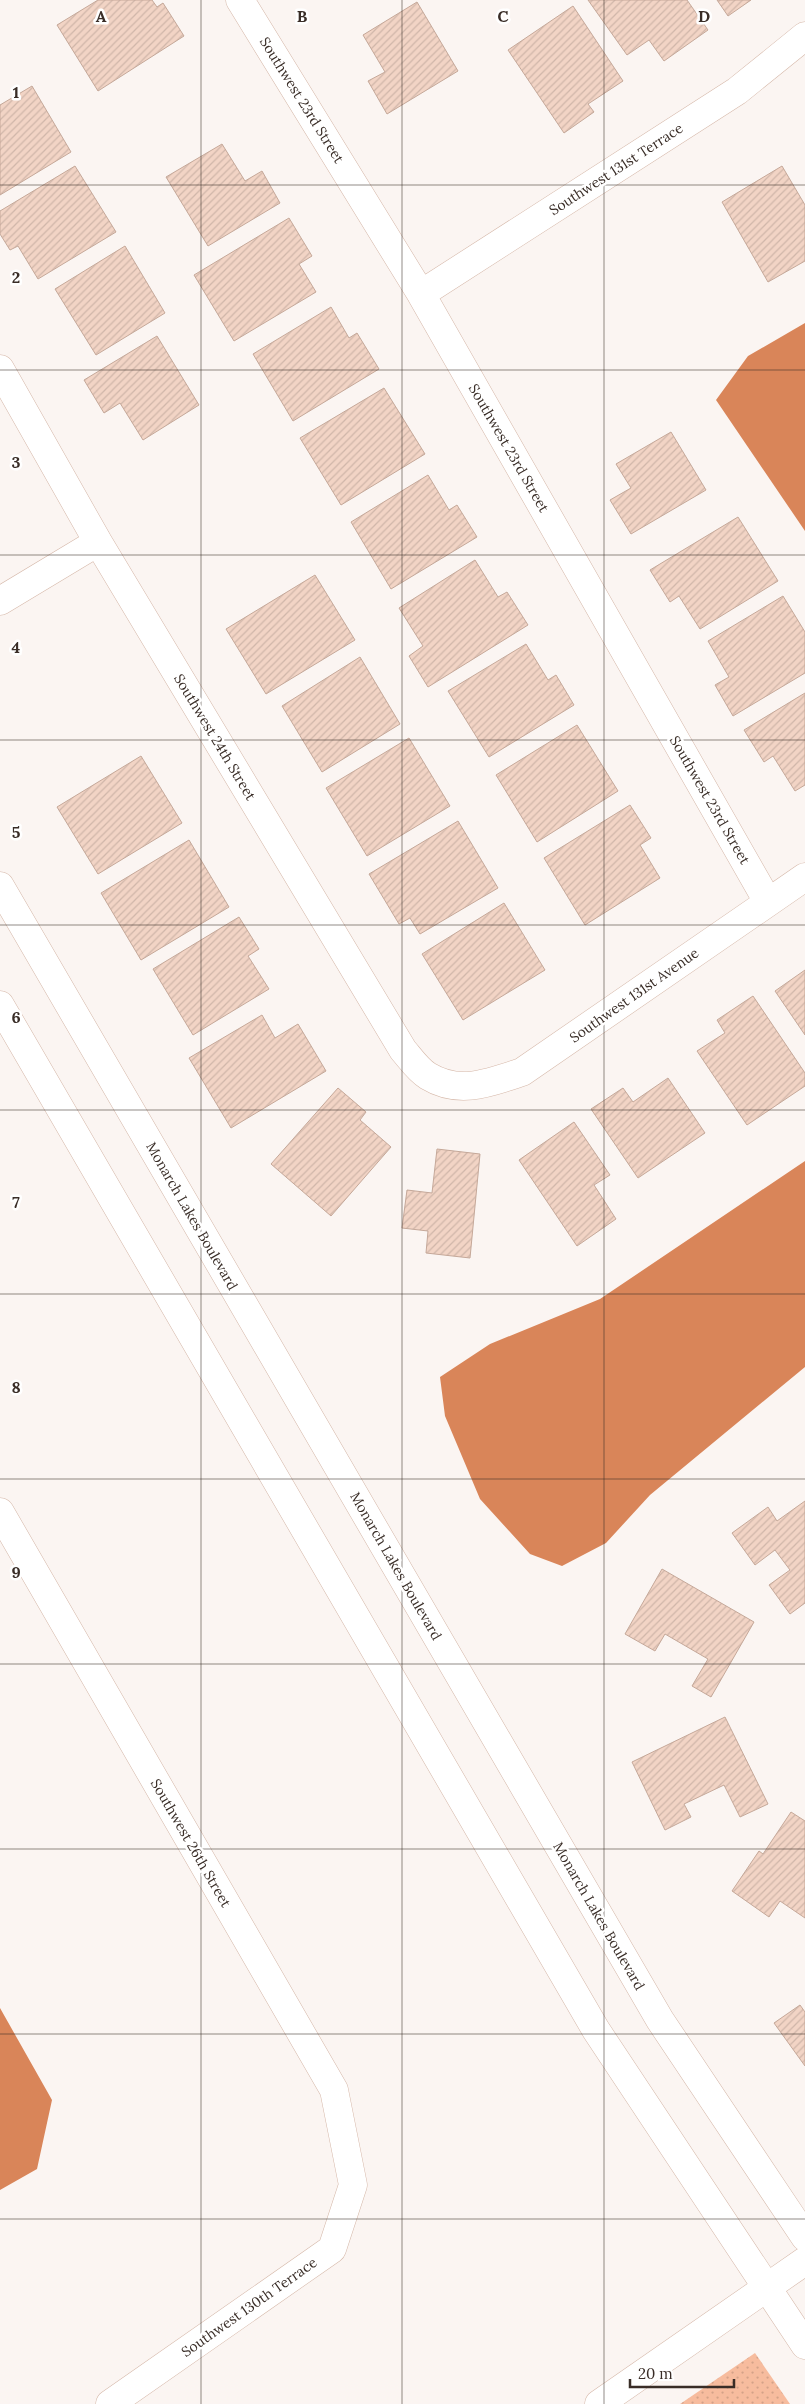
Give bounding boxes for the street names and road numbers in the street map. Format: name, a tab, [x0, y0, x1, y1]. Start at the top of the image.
street label: Southwest 23rd Street	[256, 34, 348, 167]
street label: Southwest 131st Terrace	[546, 119, 687, 219]
street label: Southwest 23rd Street	[465, 381, 553, 516]
street label: Southwest 24th Street	[170, 670, 260, 804]
street label: Southwest 23rd Street	[666, 733, 754, 868]
street label: Southwest 131st Avenue	[566, 943, 702, 1046]
street label: Monarch Lakes Boulevard	[142, 1139, 242, 1293]
street label: Monarch Lakes Boulevard	[346, 1489, 446, 1643]
street label: Southwest 26th Street	[147, 1776, 235, 1911]
street label: Monarch Lakes Boulevard	[549, 1839, 649, 1993]
street label: Southwest 130th Terrace	[178, 2253, 321, 2361]

